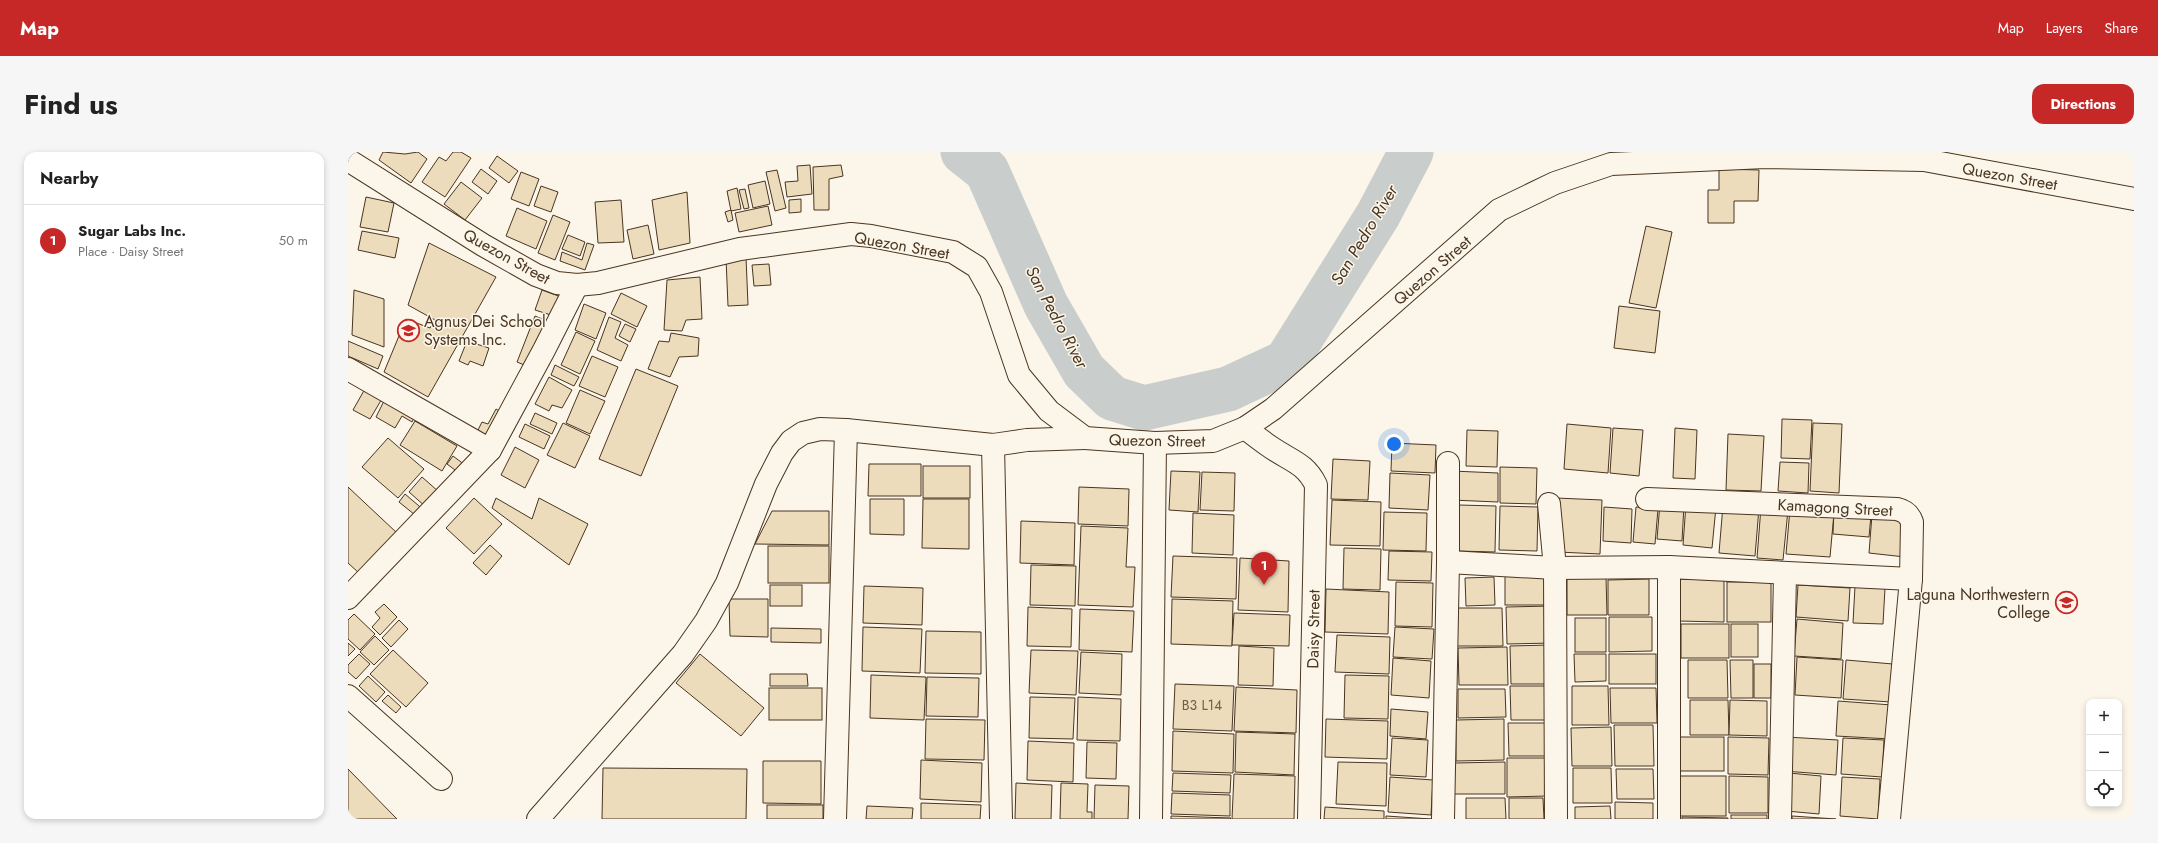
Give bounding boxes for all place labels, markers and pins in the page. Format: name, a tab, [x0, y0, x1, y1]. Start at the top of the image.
place label: Agnus Dei School Systems Inc.	[424, 310, 546, 351]
school or university icon: Agnus Dei School Systems Inc.	[395, 317, 421, 343]
pin: 1	[1251, 552, 1277, 585]
place label: Laguna Northwestern College	[1907, 583, 2050, 624]
school or university icon: Laguna Northwestern College	[2053, 590, 2079, 616]

